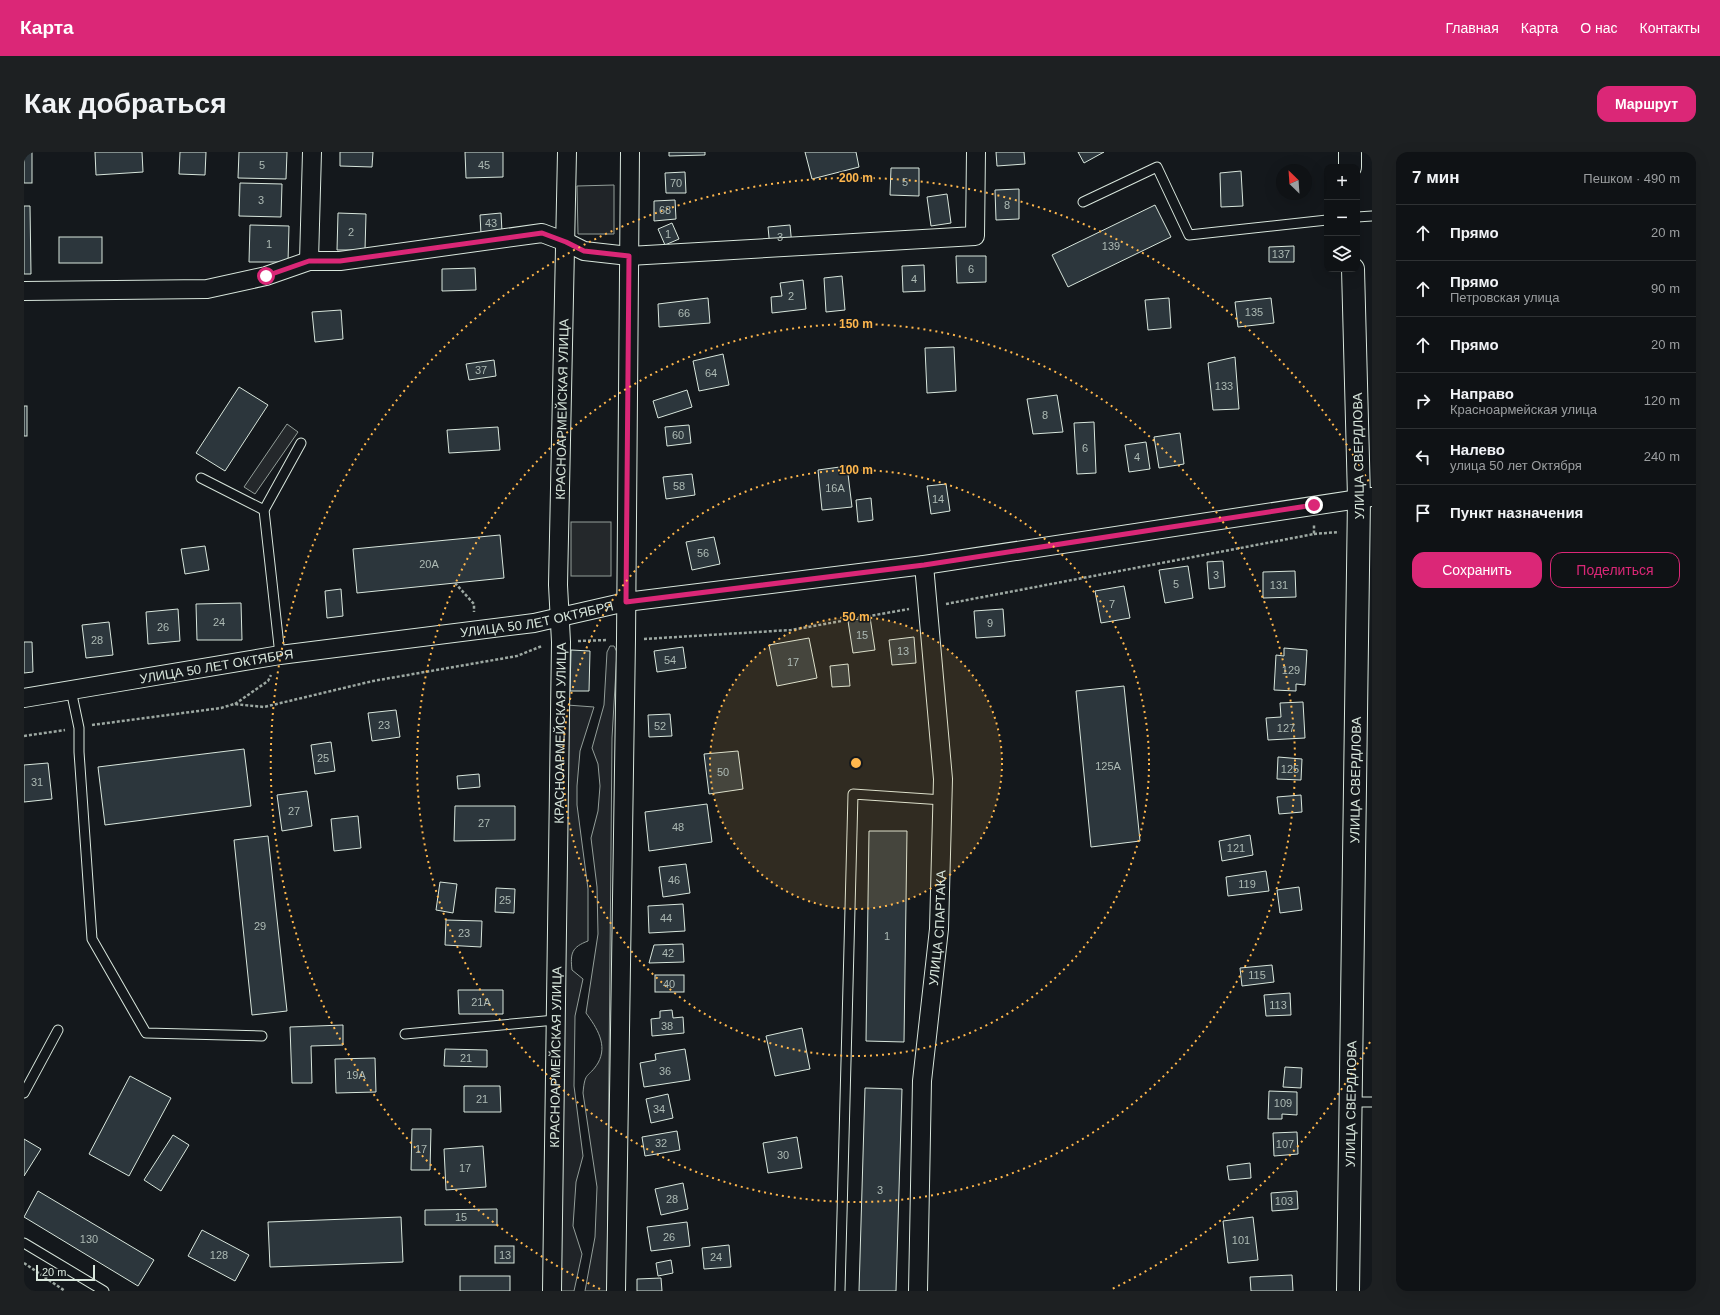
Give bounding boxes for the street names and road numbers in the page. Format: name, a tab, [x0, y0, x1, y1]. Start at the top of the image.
street label: КРАСНОАРМЕЙСКАЯ УЛИЦА	[553, 318, 572, 500]
street label: УЛИЦА СВЕРДЛОВА	[1350, 392, 1367, 519]
street label: УЛИЦА 50 ЛЕТ ОКТЯБРЯ	[459, 598, 615, 640]
street label: КРАСНОАРМЕЙСКАЯ УЛИЦА	[551, 642, 569, 824]
street label: УЛИЦА 50 ЛЕТ ОКТЯБРЯ	[138, 646, 294, 686]
street label: УЛИЦА СВЕРДЛОВА	[1347, 716, 1364, 843]
street label: УЛИЦА СПАРТАКА	[926, 870, 949, 986]
street label: КРАСНОАРМЕЙСКАЯ УЛИЦА	[547, 966, 565, 1148]
street label: УЛИЦА СВЕРДЛОВА	[1343, 1040, 1359, 1167]

